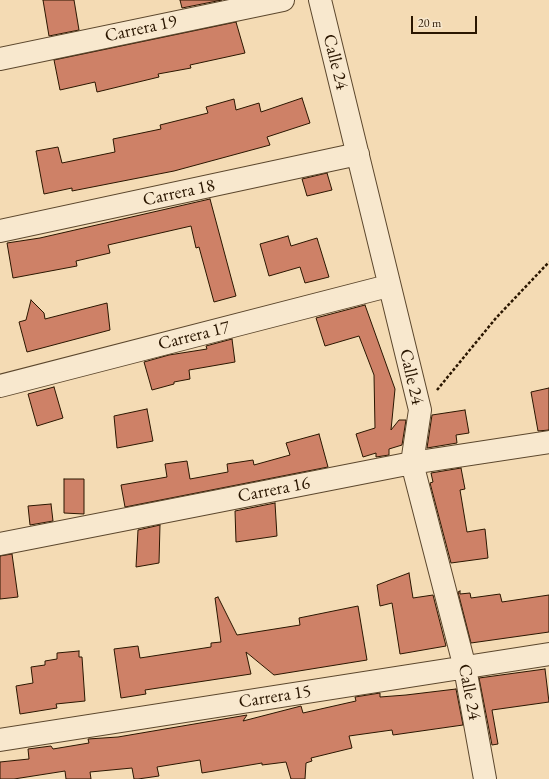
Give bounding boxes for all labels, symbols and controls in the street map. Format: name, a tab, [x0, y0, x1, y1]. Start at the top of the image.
scale bar	[413, 8, 479, 34]
street label: Carrera 19	[103, 11, 179, 47]
text: 20 m	[418, 15, 441, 31]
street label: Calle 24	[318, 32, 352, 92]
street label: Carrera 18	[141, 175, 217, 211]
street label: Carrera 17	[156, 317, 232, 355]
street label: Calle 24	[394, 347, 428, 407]
street label: Carrera 16	[236, 472, 312, 508]
street label: Calle 24	[453, 662, 485, 722]
street label: Carrera 15	[237, 681, 313, 713]

